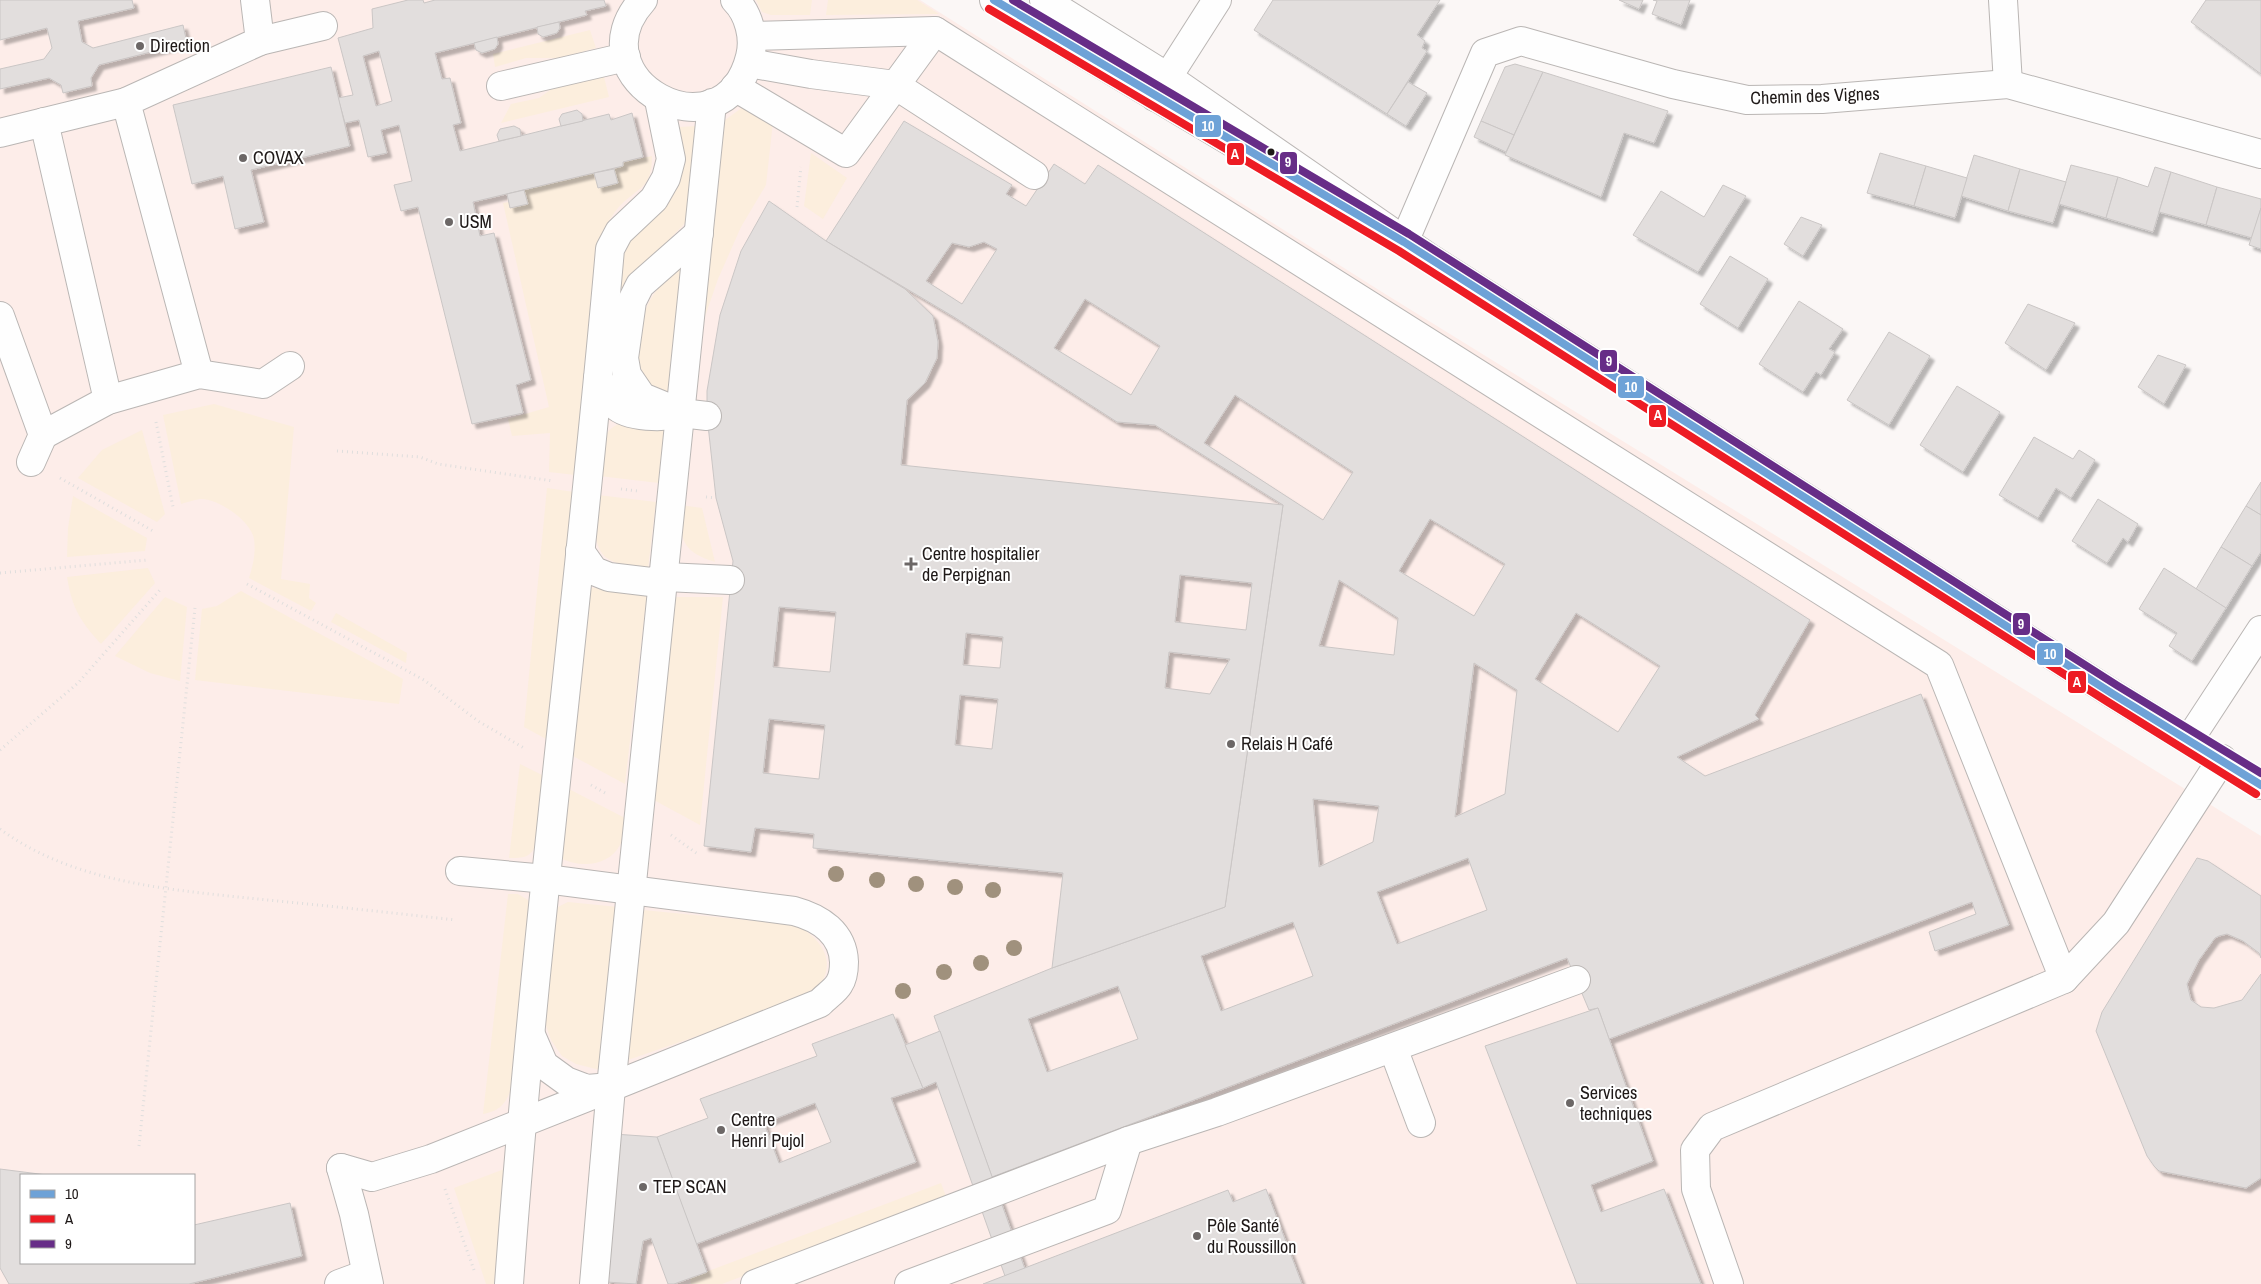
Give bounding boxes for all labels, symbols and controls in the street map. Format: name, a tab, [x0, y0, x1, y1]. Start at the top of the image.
place label: Direction	[150, 33, 210, 58]
marker: Direction	[134, 40, 146, 52]
street label: Chemin des Vignes	[1750, 81, 1880, 110]
line badge: 10	[1194, 114, 1222, 138]
text: 10	[1202, 117, 1214, 135]
line badge: A	[1226, 142, 1245, 166]
place label: COVAX	[253, 145, 304, 170]
text: A	[1231, 145, 1240, 163]
unlabelled marker	[1266, 147, 1276, 157]
line badge: 9	[1279, 151, 1298, 175]
marker: COVAX	[237, 152, 249, 164]
text: 9	[1285, 153, 1291, 171]
place label: USM	[459, 209, 492, 234]
marker: USM	[443, 216, 455, 228]
line badge: 9	[1599, 349, 1618, 373]
text: 9	[1606, 352, 1612, 370]
line badge: 10	[1617, 375, 1645, 399]
text: 10	[1625, 378, 1637, 396]
line badge: A	[1648, 404, 1667, 428]
text: A	[1654, 406, 1663, 424]
place label: Centre hospitalier de Perpignan	[922, 541, 1039, 587]
marker: Centre hospitalier de Perpignan	[904, 557, 918, 571]
line badge: 9	[2012, 612, 2031, 636]
text: 9	[2018, 615, 2024, 633]
line badge: 10	[2036, 642, 2064, 666]
text: 10	[2044, 645, 2056, 663]
line badge: A	[2067, 670, 2087, 694]
text: A	[2073, 673, 2082, 691]
place label: Relais H Café	[1241, 731, 1333, 756]
marker: Relais H Café	[1225, 738, 1237, 750]
place label: Services techniques	[1580, 1080, 1652, 1126]
marker: Services techniques	[1564, 1097, 1576, 1109]
place label: Centre Henri Pujol	[731, 1107, 804, 1153]
marker: Centre Henri Pujol	[715, 1124, 727, 1136]
legend	[20, 1174, 195, 1264]
place label: TEP SCAN	[653, 1174, 727, 1199]
marker: TEP SCAN	[637, 1181, 649, 1193]
text: 10	[65, 1183, 79, 1204]
text: A	[64, 1208, 74, 1229]
place label: Pôle Santé du Roussillon	[1207, 1213, 1296, 1259]
marker: Pôle Santé du Roussillon	[1191, 1230, 1203, 1242]
text: 9	[65, 1233, 72, 1254]

